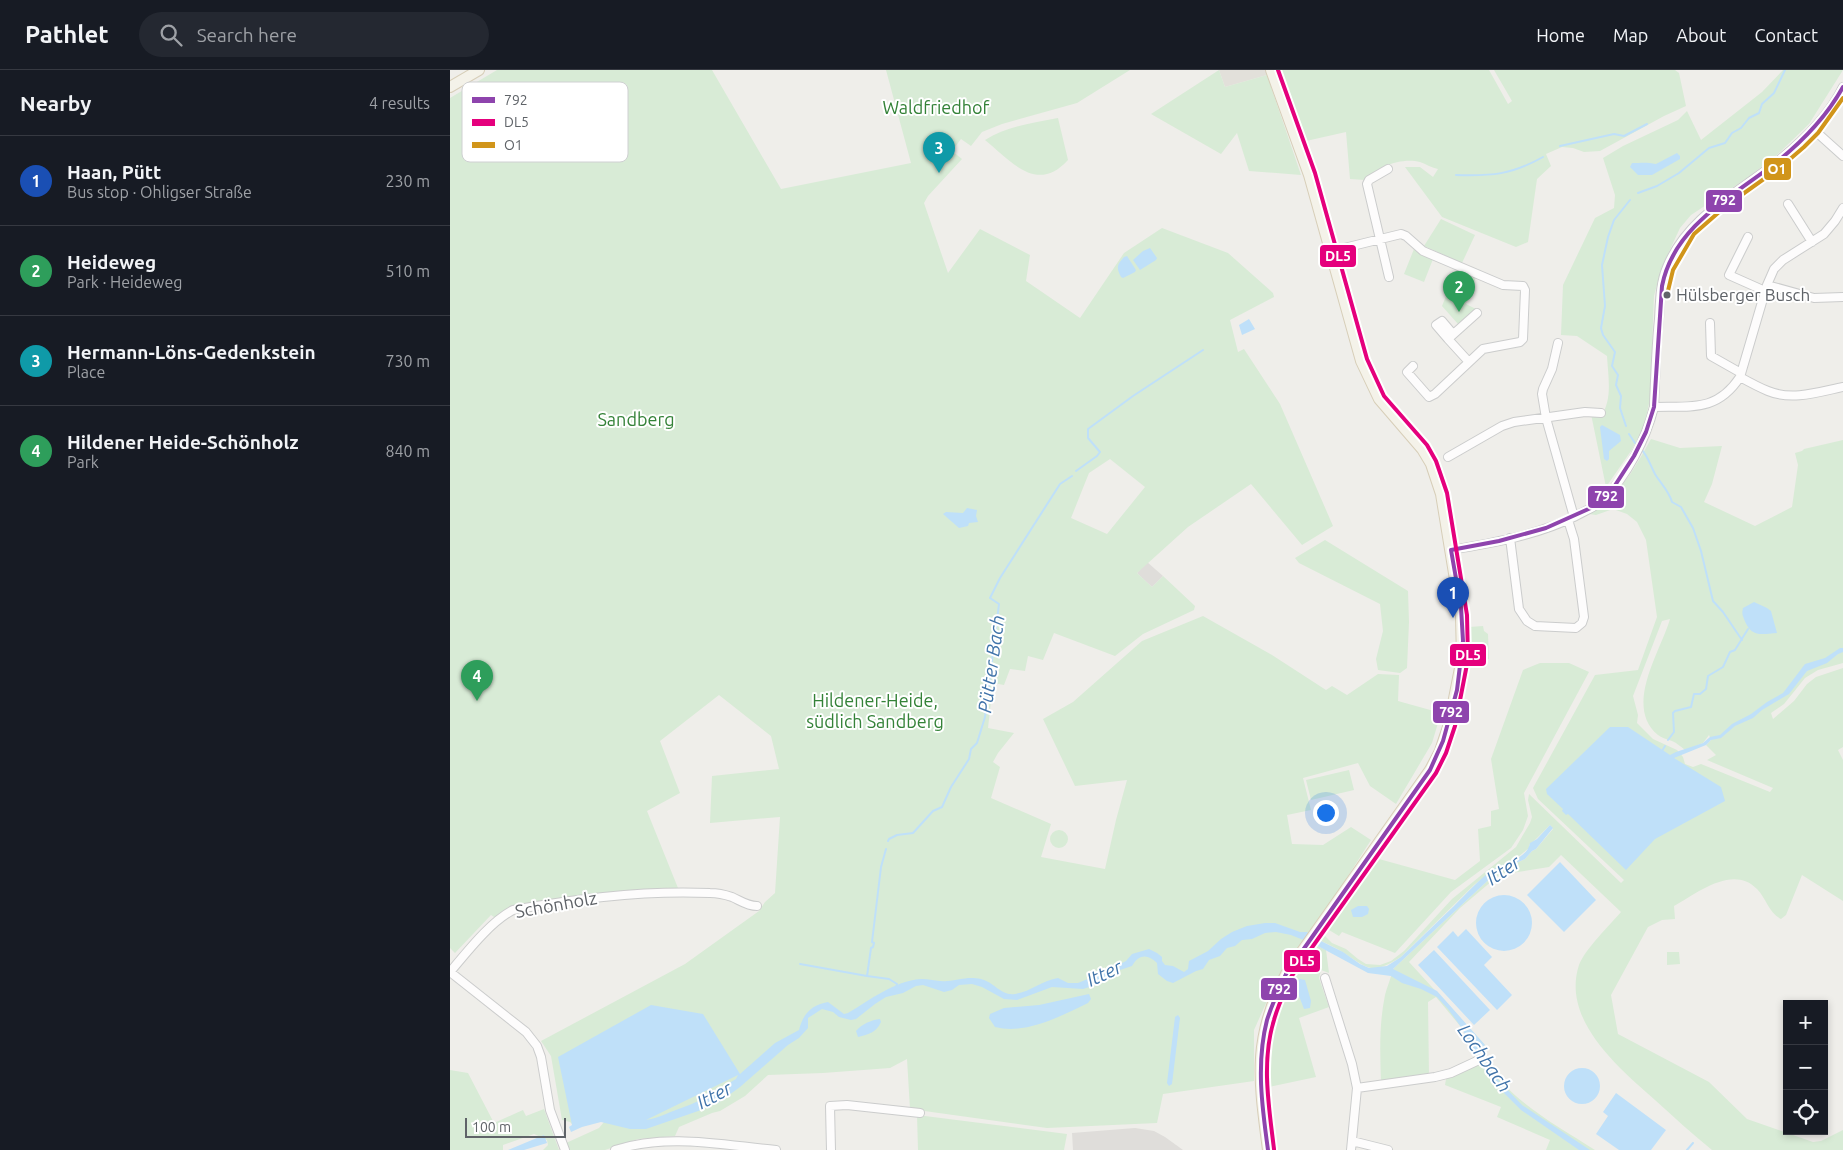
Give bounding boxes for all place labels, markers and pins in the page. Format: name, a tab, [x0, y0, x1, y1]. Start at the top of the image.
pin: 3	[923, 132, 955, 173]
pin: 2	[1443, 271, 1475, 312]
place label: Hülsberger Busch	[1676, 285, 1810, 304]
marker: Hülsberger Busch	[1662, 290, 1672, 300]
pin: 1	[1437, 577, 1469, 618]
pin: 4	[461, 660, 493, 701]

